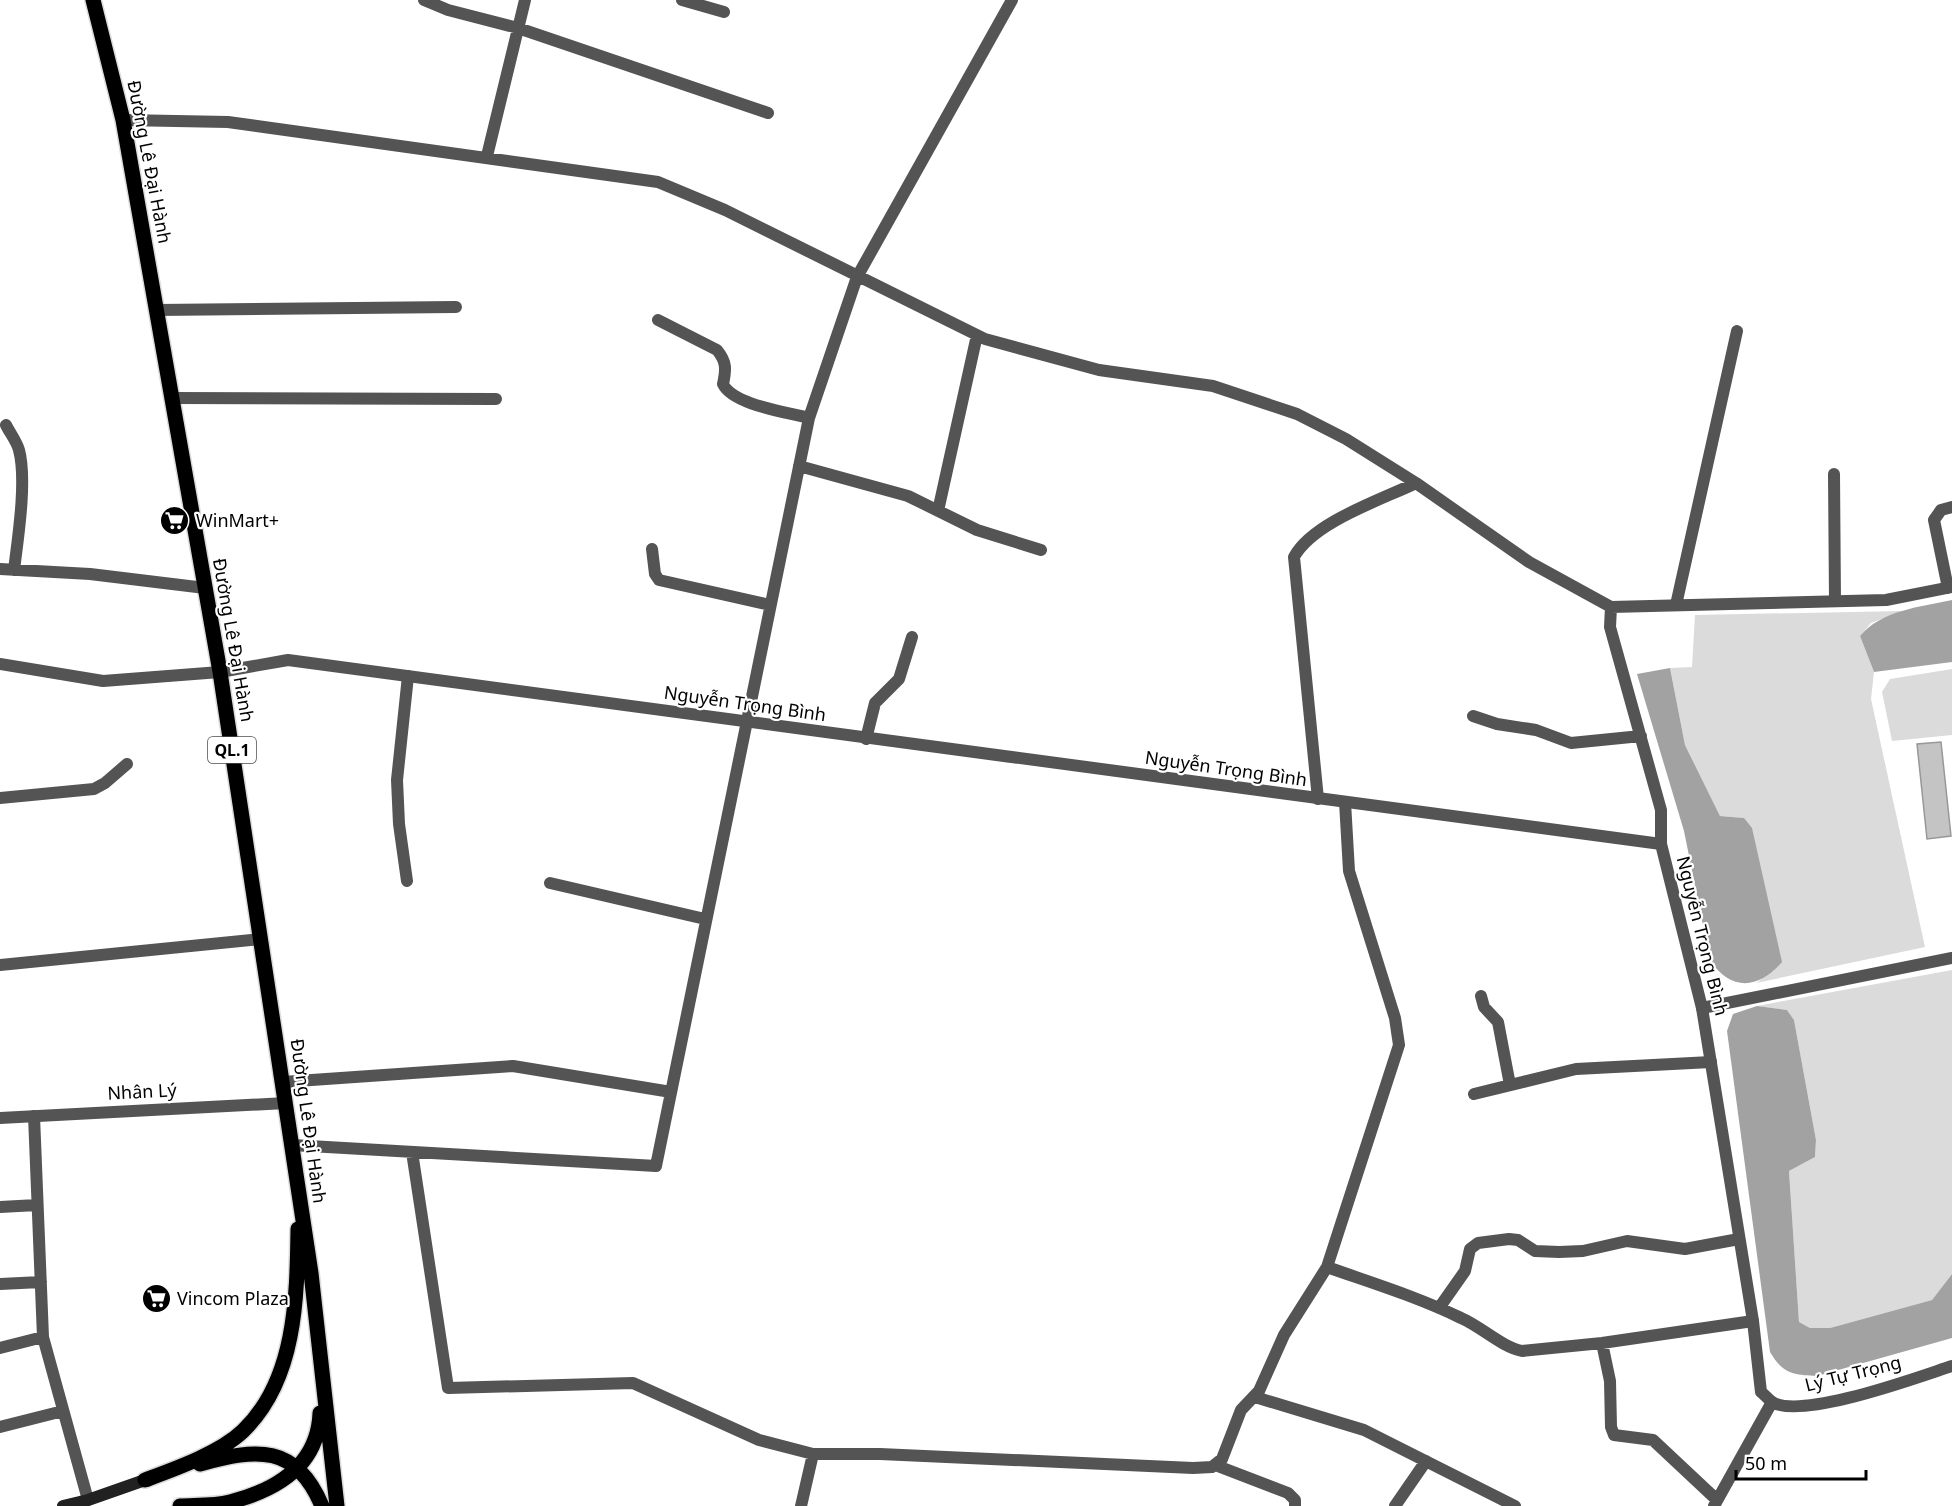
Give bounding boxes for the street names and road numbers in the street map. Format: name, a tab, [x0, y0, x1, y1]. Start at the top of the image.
street label: Đường Lê Đại Hành	[122, 78, 178, 245]
street label: Đường Lê Đại Hành	[208, 556, 260, 724]
street label: Nguyễn Trọng Bình	[662, 680, 828, 726]
road number: QL.1	[208, 737, 256, 763]
street label: Nguyễn Trọng Bình	[1143, 745, 1309, 791]
street label: Nguyễn Trọng Bình	[1672, 854, 1734, 1018]
street label: Đường Lê Đại Hành	[286, 1037, 332, 1205]
street label: Nhân Lý	[107, 1077, 178, 1105]
street label: Lý Tự Trọng	[1802, 1349, 1903, 1397]

